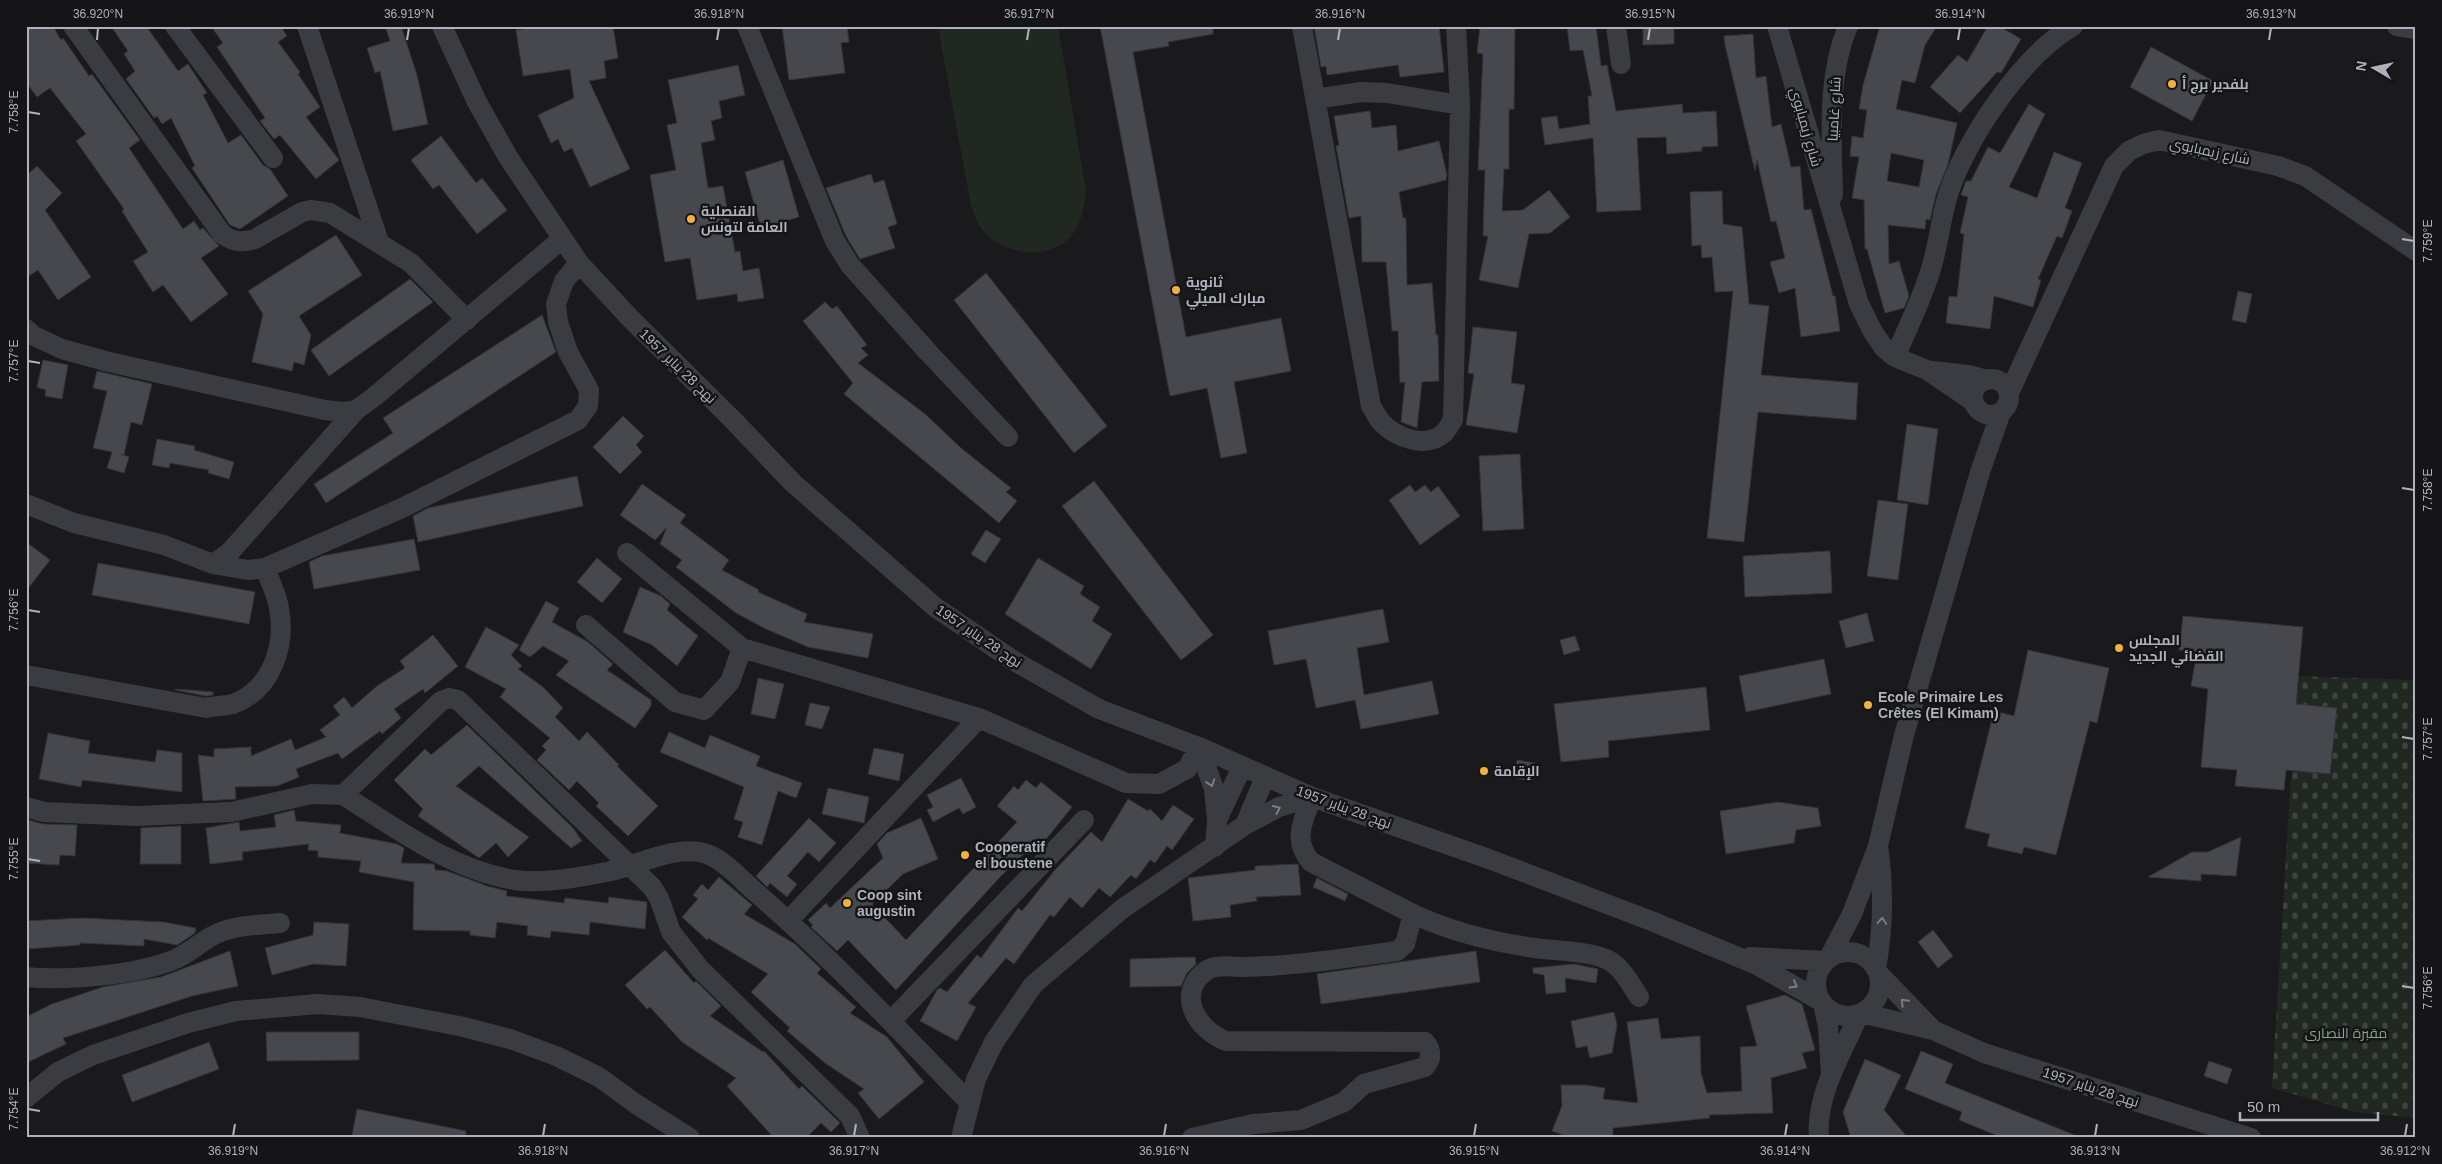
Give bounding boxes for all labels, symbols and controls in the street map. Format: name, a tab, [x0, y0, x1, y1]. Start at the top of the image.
text: 36.920°N	[73, 7, 123, 21]
text: 36.919°N	[384, 7, 434, 21]
text: 36.918°N	[694, 7, 744, 21]
text: 36.917°N	[1004, 7, 1054, 21]
text: 36.916°N	[1315, 7, 1365, 21]
text: 36.915°N	[1625, 7, 1675, 21]
text: 36.914°N	[1935, 7, 1985, 21]
text: 36.913°N	[2246, 7, 2296, 21]
north arrow	[2350, 42, 2400, 92]
text: N	[2352, 60, 2370, 72]
place label: بلفدير برج أ	[2182, 75, 2249, 94]
street label: شارع غامبيا	[1824, 76, 1845, 142]
marker: بلفدير برج أ	[2166, 78, 2178, 90]
street label: شارع زيمبابوي	[1783, 86, 1825, 170]
text: 7.758°E	[7, 91, 21, 133]
street label: شارع زيمبابوي	[2168, 135, 2252, 171]
place label: القنصلية العامة لتونس	[701, 203, 788, 236]
marker: القنصلية العامة لتونس	[685, 213, 697, 225]
text: 7.759°E	[2421, 220, 2435, 262]
place label: ثانوية مبارك الميلي	[1186, 274, 1266, 310]
marker: ثانوية مبارك الميلي	[1170, 284, 1182, 296]
street label: نهج 28 يناير 1957	[636, 325, 720, 407]
text: 7.757°E	[7, 340, 21, 382]
text: 7.758°E	[2421, 469, 2435, 511]
text: 7.756°E	[7, 589, 21, 631]
street label: نهج 28 يناير 1957	[932, 601, 1025, 671]
place label: المجلس القضائي الجديد	[2129, 632, 2224, 668]
marker: المجلس القضائي الجديد	[2113, 642, 2125, 654]
place label: Ecole Primaire Les Crêtes (El Kimam)	[1878, 689, 2004, 721]
marker: Ecole Primaire Les Crêtes (El Kimam)	[1862, 699, 1874, 711]
text: 7.757°E	[2421, 718, 2435, 760]
place label: الإقامة	[1494, 763, 1540, 781]
marker: الإقامة	[1478, 765, 1490, 777]
one-way arrow	[1206, 778, 1216, 787]
street label: نهج 28 يناير 1957	[1294, 782, 1394, 833]
one-way arrow	[1272, 804, 1281, 815]
text: 7.755°E	[7, 838, 21, 880]
place label: Cooperatif el boustene	[975, 839, 1053, 871]
marker: Cooperatif el boustene	[959, 849, 971, 861]
place label: Coop sint augustin	[857, 887, 922, 919]
marker: Coop sint augustin	[841, 897, 853, 909]
one-way arrow	[1877, 917, 1888, 925]
text: 7.756°E	[2421, 967, 2435, 1009]
one-way arrow	[1788, 978, 1797, 988]
one-way arrow	[1901, 999, 1910, 1008]
park label: مقبرة النصارى	[2305, 1025, 2387, 1041]
street label: نهج 28 يناير 1957	[2041, 1064, 2141, 1111]
text: 7.754°E	[7, 1088, 21, 1130]
scale bar	[2240, 1089, 2377, 1121]
text: 50 m	[2247, 1098, 2280, 1115]
text: 36.919°N	[208, 1144, 258, 1158]
text: 36.918°N	[518, 1144, 568, 1158]
text: 36.917°N	[829, 1144, 879, 1158]
text: 36.916°N	[1139, 1144, 1189, 1158]
text: 36.915°N	[1449, 1144, 1499, 1158]
text: 36.914°N	[1760, 1144, 1810, 1158]
text: 36.913°N	[2070, 1144, 2120, 1158]
text: 36.912°N	[2380, 1144, 2430, 1158]

